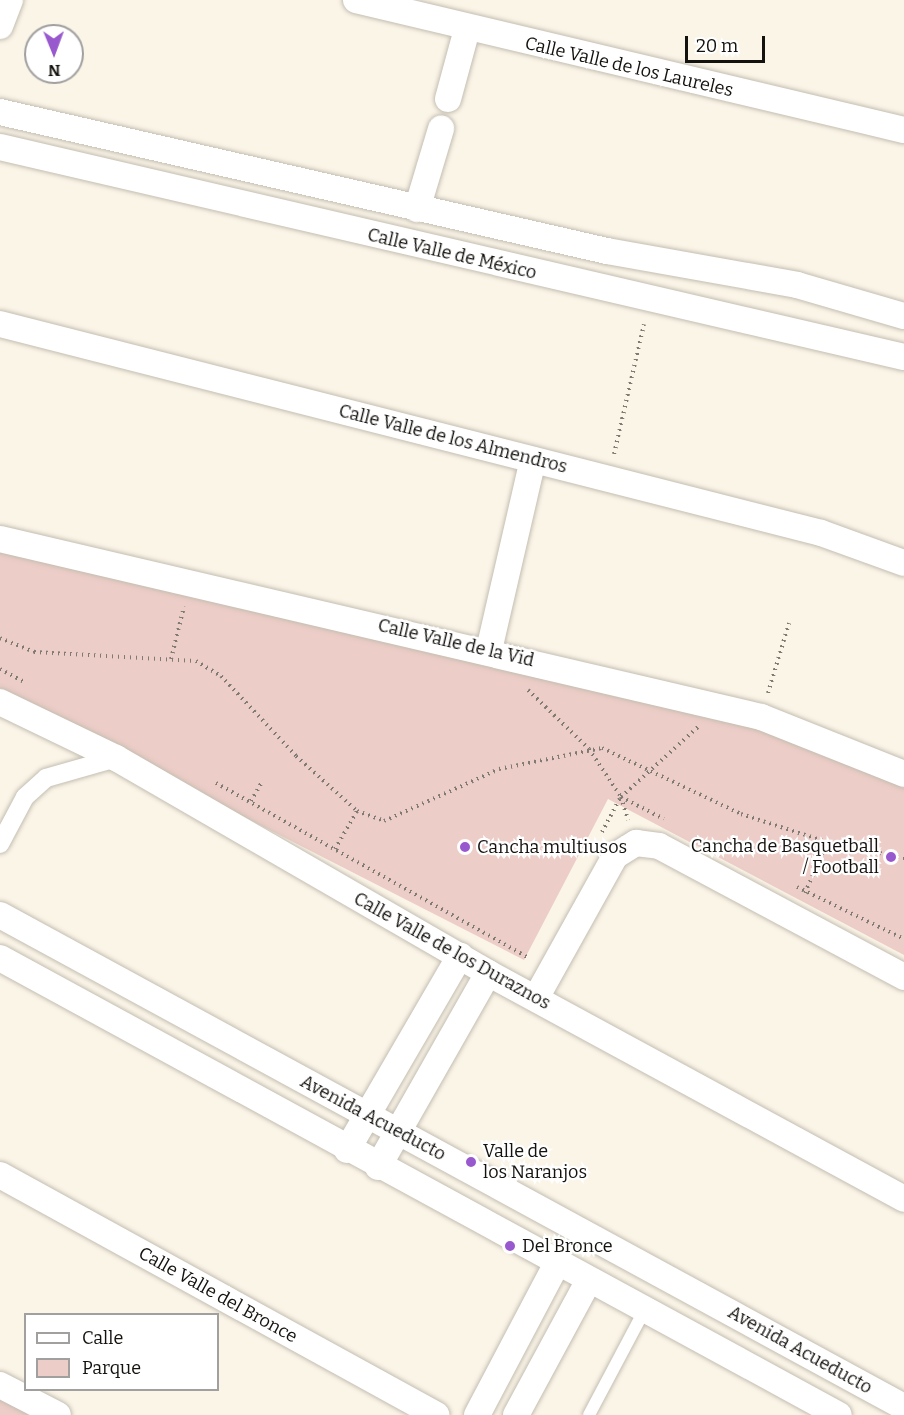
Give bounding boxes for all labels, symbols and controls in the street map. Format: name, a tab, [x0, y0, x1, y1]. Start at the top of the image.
north arrow	[24, 24, 84, 84]
scale bar	[688, 24, 768, 62]
street label: Calle Valle de los Laureles	[523, 33, 735, 101]
text: 20 m	[696, 35, 738, 57]
text: N	[48, 61, 61, 80]
street label: Calle Valle de México	[365, 224, 539, 284]
street label: Calle Valle de los Almendros	[337, 400, 569, 478]
street label: Calle Valle de la Vid	[376, 615, 536, 671]
place label: Cancha multiusos	[477, 836, 627, 858]
place label: Cancha de Basquetball / Football	[691, 836, 879, 878]
marker: Cancha multiusos	[458, 840, 472, 854]
marker: Cancha de Basquetball / Football	[884, 850, 898, 864]
street label: Calle Valle de los Duraznos	[350, 888, 554, 1014]
street label: Avenida Acueducto	[297, 1071, 449, 1165]
place label: Valle de los Naranjos	[483, 1141, 587, 1184]
marker: Valle de los Naranjos	[464, 1155, 478, 1169]
place label: Del Bronce	[522, 1235, 613, 1257]
marker: Del Bronce	[503, 1239, 517, 1253]
street label: Calle Valle del Bronce	[135, 1242, 301, 1348]
street label: Avenida Acueducto	[724, 1301, 876, 1399]
legend	[24, 1313, 219, 1391]
text: Calle	[82, 1327, 123, 1349]
text: Parque	[82, 1357, 141, 1379]

